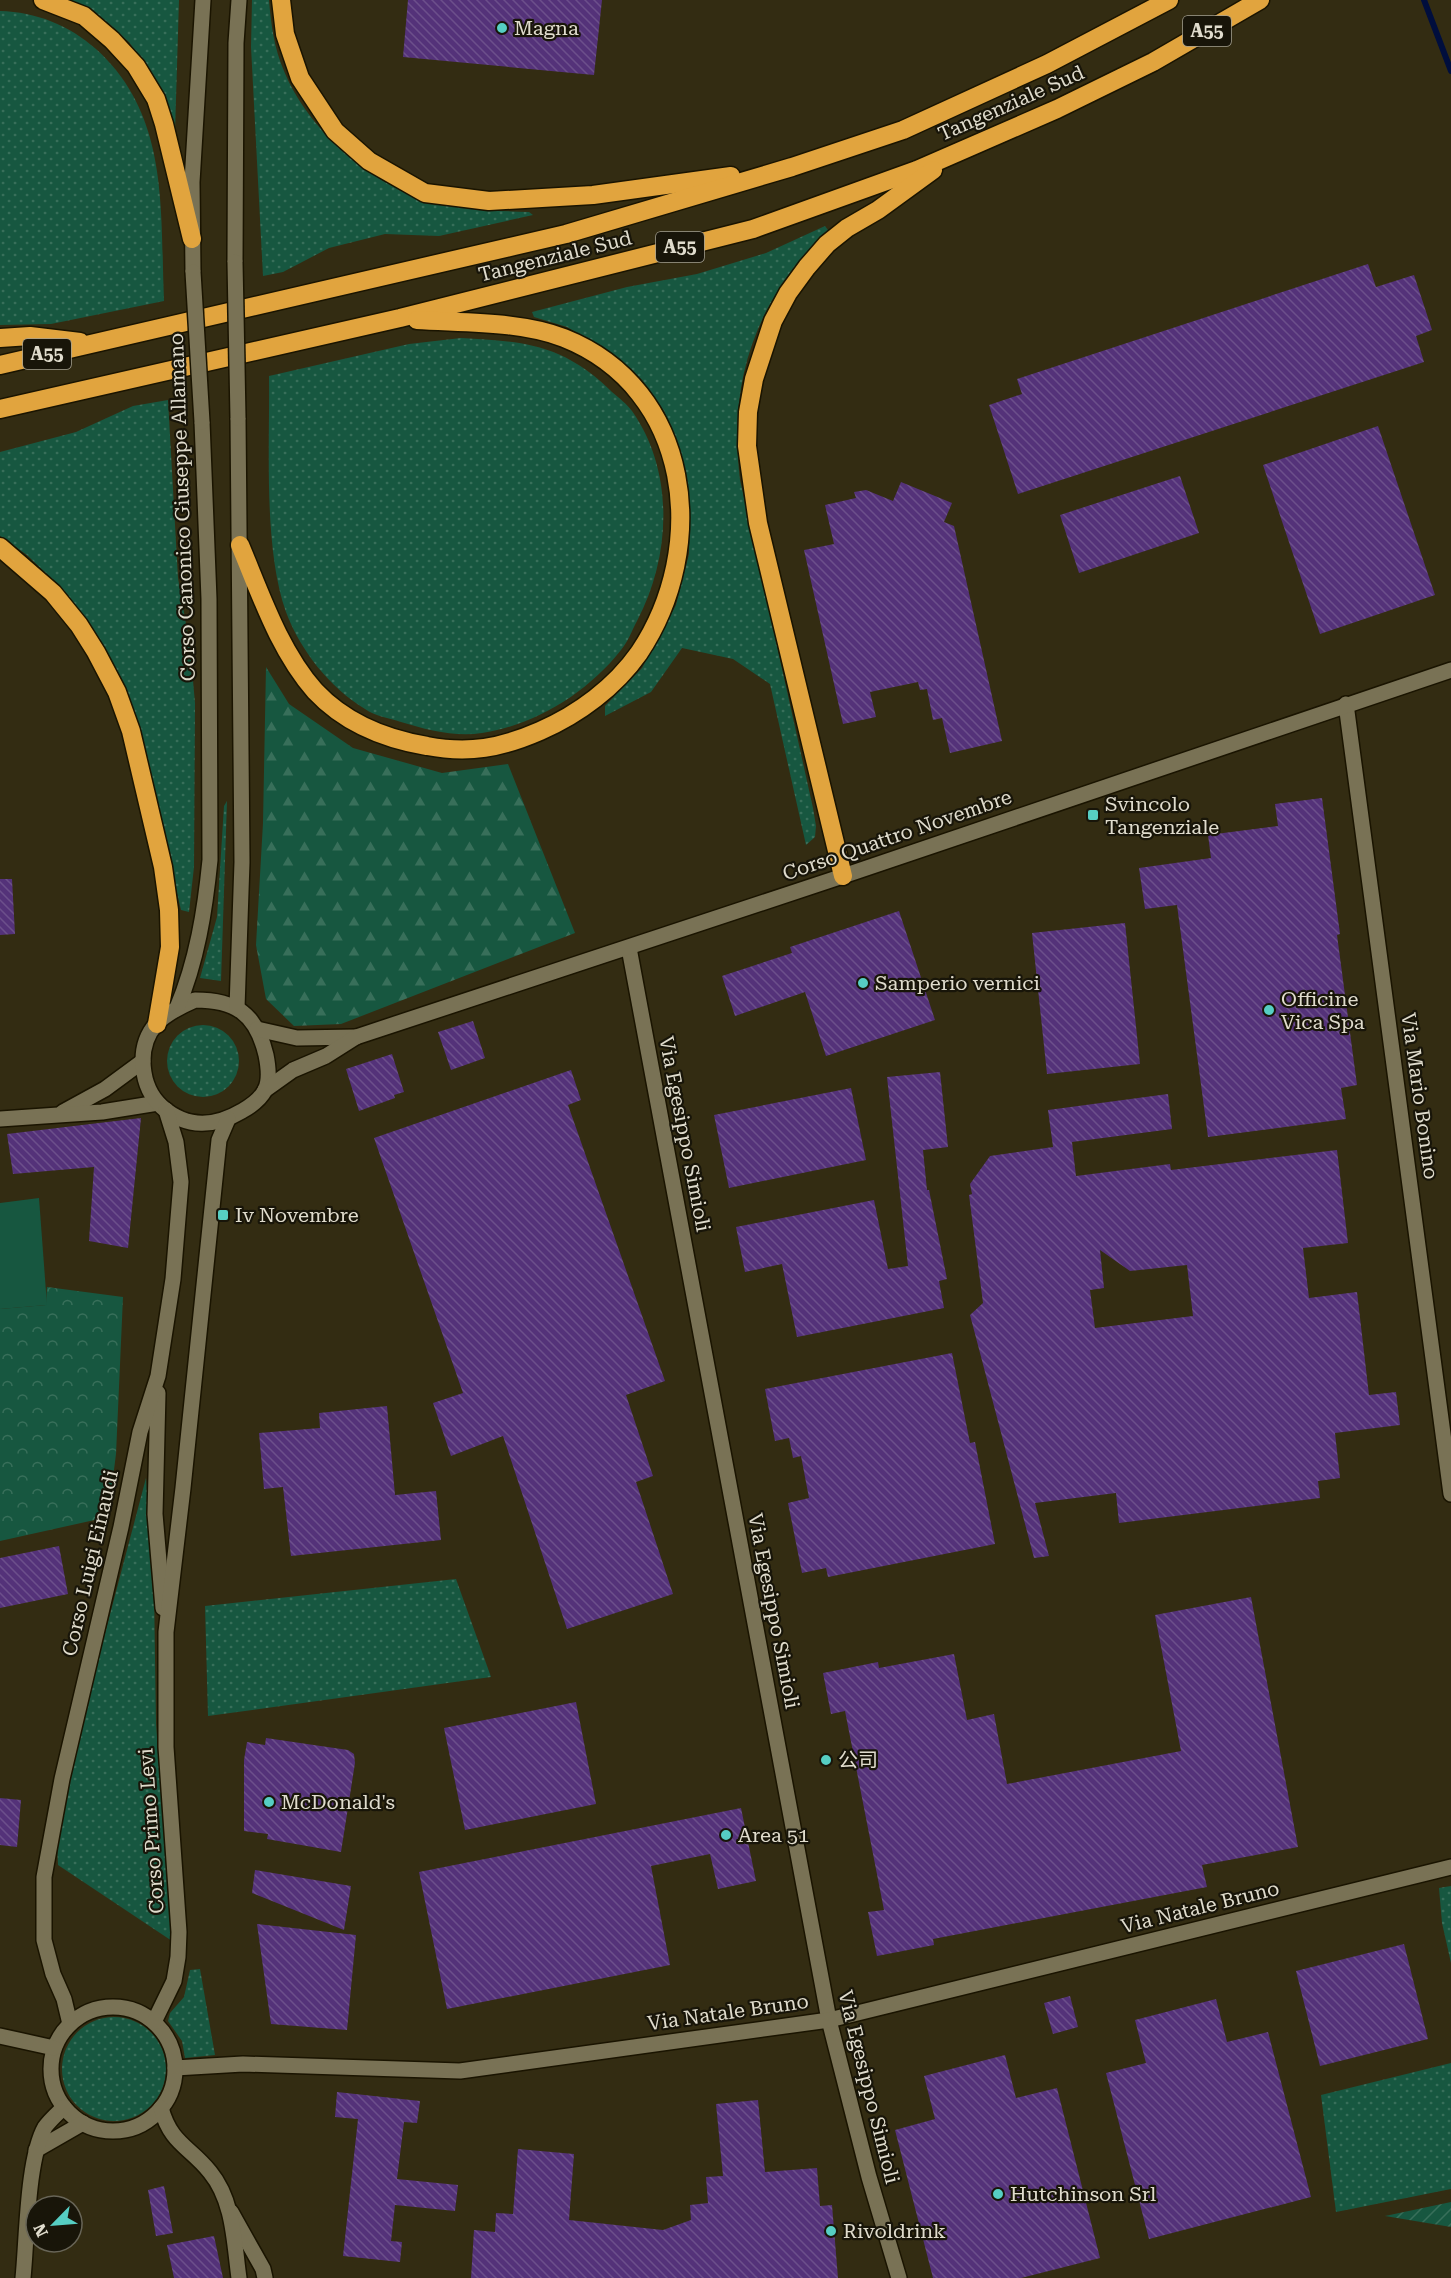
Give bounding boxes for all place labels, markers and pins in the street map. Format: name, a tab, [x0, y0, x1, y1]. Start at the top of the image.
place label: Magna	[514, 16, 579, 40]
marker: Magna	[495, 21, 509, 35]
place label: Svincolo Tangenziale	[1105, 792, 1219, 839]
marker: Svincolo Tangenziale	[1086, 808, 1100, 822]
place label: Samperio vernici	[875, 971, 1040, 995]
marker: Samperio vernici	[856, 976, 870, 990]
place label: Officine Vica Spa	[1281, 987, 1365, 1034]
marker: Officine Vica Spa	[1262, 1003, 1276, 1017]
place label: Iv Novembre	[235, 1203, 359, 1227]
marker: Iv Novembre	[216, 1208, 230, 1222]
place label: 公司	[838, 1748, 878, 1772]
marker: 公司	[819, 1753, 833, 1767]
place label: McDonald's	[281, 1790, 395, 1814]
marker: McDonald's	[262, 1795, 276, 1809]
place label: Area 51	[738, 1823, 809, 1847]
marker: Area 51	[719, 1828, 733, 1842]
place label: Hutchinson Srl	[1010, 2182, 1156, 2206]
marker: Hutchinson Srl	[991, 2187, 1005, 2201]
place label: Rivoldrink	[843, 2219, 946, 2243]
marker: Rivoldrink	[824, 2224, 838, 2238]

